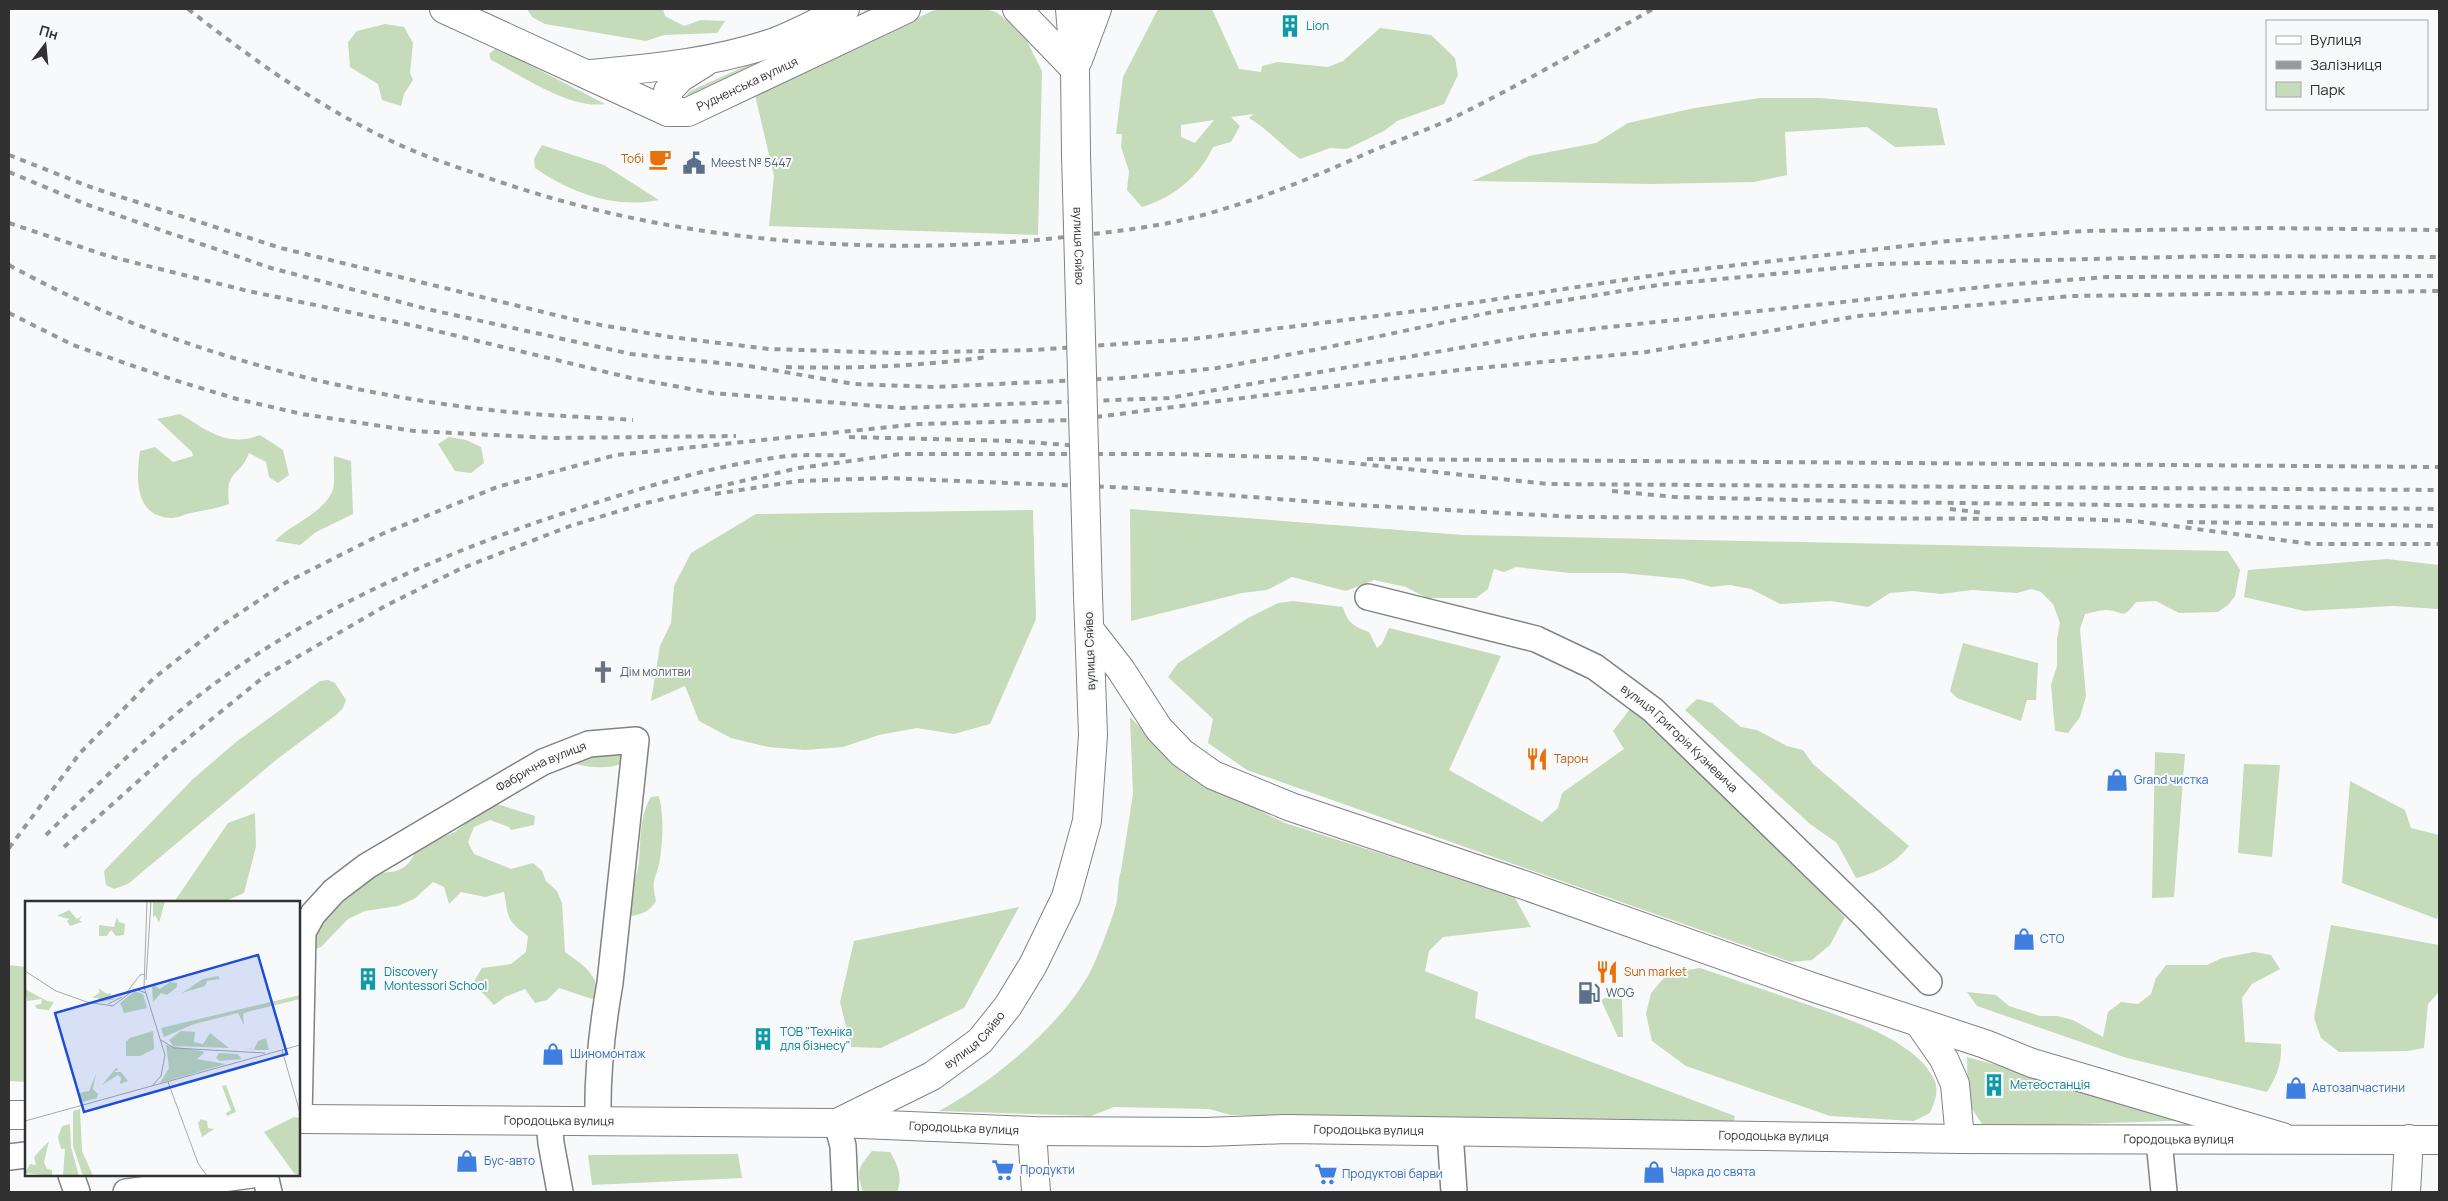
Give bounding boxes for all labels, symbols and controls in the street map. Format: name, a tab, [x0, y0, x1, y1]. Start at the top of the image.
building icon: Lion	[1277, 13, 1303, 39]
place label: Lion	[1306, 17, 1329, 34]
north arrow	[20, 20, 70, 70]
text: Пн	[37, 20, 60, 44]
legend	[2266, 20, 2428, 110]
text: Вулиця	[2310, 29, 2362, 50]
street label: Рудненська вулиця	[694, 52, 800, 115]
text: Залізниця	[2310, 54, 2382, 75]
text: Парк	[2310, 79, 2346, 100]
cafe icon: Тобі	[647, 146, 673, 172]
place label: Тобі	[621, 150, 644, 167]
public building icon: Meest № 5447	[681, 150, 707, 176]
place label: Meest № 5447	[711, 154, 792, 171]
street label: вулиця Сяйво	[1069, 207, 1089, 285]
street label: вулиця Сяйво	[1080, 612, 1099, 690]
church icon: Дім молитви	[590, 659, 616, 685]
place label: Дім молитви	[620, 663, 691, 680]
street label: вулиця Григорія Кузневича	[1617, 680, 1742, 796]
street label: Фабрична вулиця	[493, 737, 589, 796]
restaurant icon: Тарон	[1524, 746, 1550, 772]
place label: Тарон	[1554, 750, 1588, 767]
shop icon: Grand чистка	[2104, 767, 2130, 793]
place label: Grand чистка	[2134, 771, 2208, 788]
inset map	[25, 901, 300, 1176]
shop icon: СТО	[2011, 926, 2037, 952]
place label: СТО	[2040, 930, 2065, 947]
restaurant icon: Sun market	[1594, 959, 1620, 985]
place label: Discovery Montessori School	[384, 963, 487, 994]
place label: Sun market	[1624, 963, 1687, 980]
building icon: Discovery Montessori School	[355, 966, 381, 992]
fuel station icon: WOG	[1576, 980, 1602, 1006]
place label: WOG	[1606, 984, 1635, 1001]
street label: вулиця Сяйво	[940, 1007, 1009, 1073]
place label: ТОВ "Техніка для бізнесу"	[780, 1023, 852, 1054]
building icon: ТОВ "Техніка для бізнесу"	[750, 1026, 776, 1052]
shop icon: Шиномонтаж	[540, 1041, 566, 1067]
place label: Шиномонтаж	[570, 1045, 646, 1062]
building icon: Метеостанція	[1981, 1072, 2007, 1098]
shop icon: Автозапчастини	[2283, 1075, 2309, 1101]
place label: Метеостанція	[2010, 1076, 2090, 1093]
place label: Автозапчастини	[2312, 1079, 2405, 1096]
street label: Городоцька вулиця	[504, 1112, 614, 1129]
street label: Городоцька вулиця	[908, 1117, 1019, 1138]
street label: Городоцька вулиця	[1314, 1120, 1424, 1139]
street label: Городоцька вулиця	[1718, 1126, 1829, 1145]
street label: Городоцька вулиця	[2124, 1130, 2234, 1148]
shop icon: Бус-авто	[454, 1148, 480, 1174]
place label: Бус-авто	[484, 1152, 535, 1169]
supermarket icon: Продукти	[990, 1157, 1016, 1183]
shop icon: Чарка до свята	[1641, 1159, 1667, 1185]
place label: Продукти	[1020, 1161, 1075, 1178]
supermarket icon: Продуктові барви	[1313, 1161, 1339, 1187]
place label: Чарка до свята	[1670, 1163, 1755, 1180]
place label: Продуктові барви	[1342, 1165, 1443, 1182]

